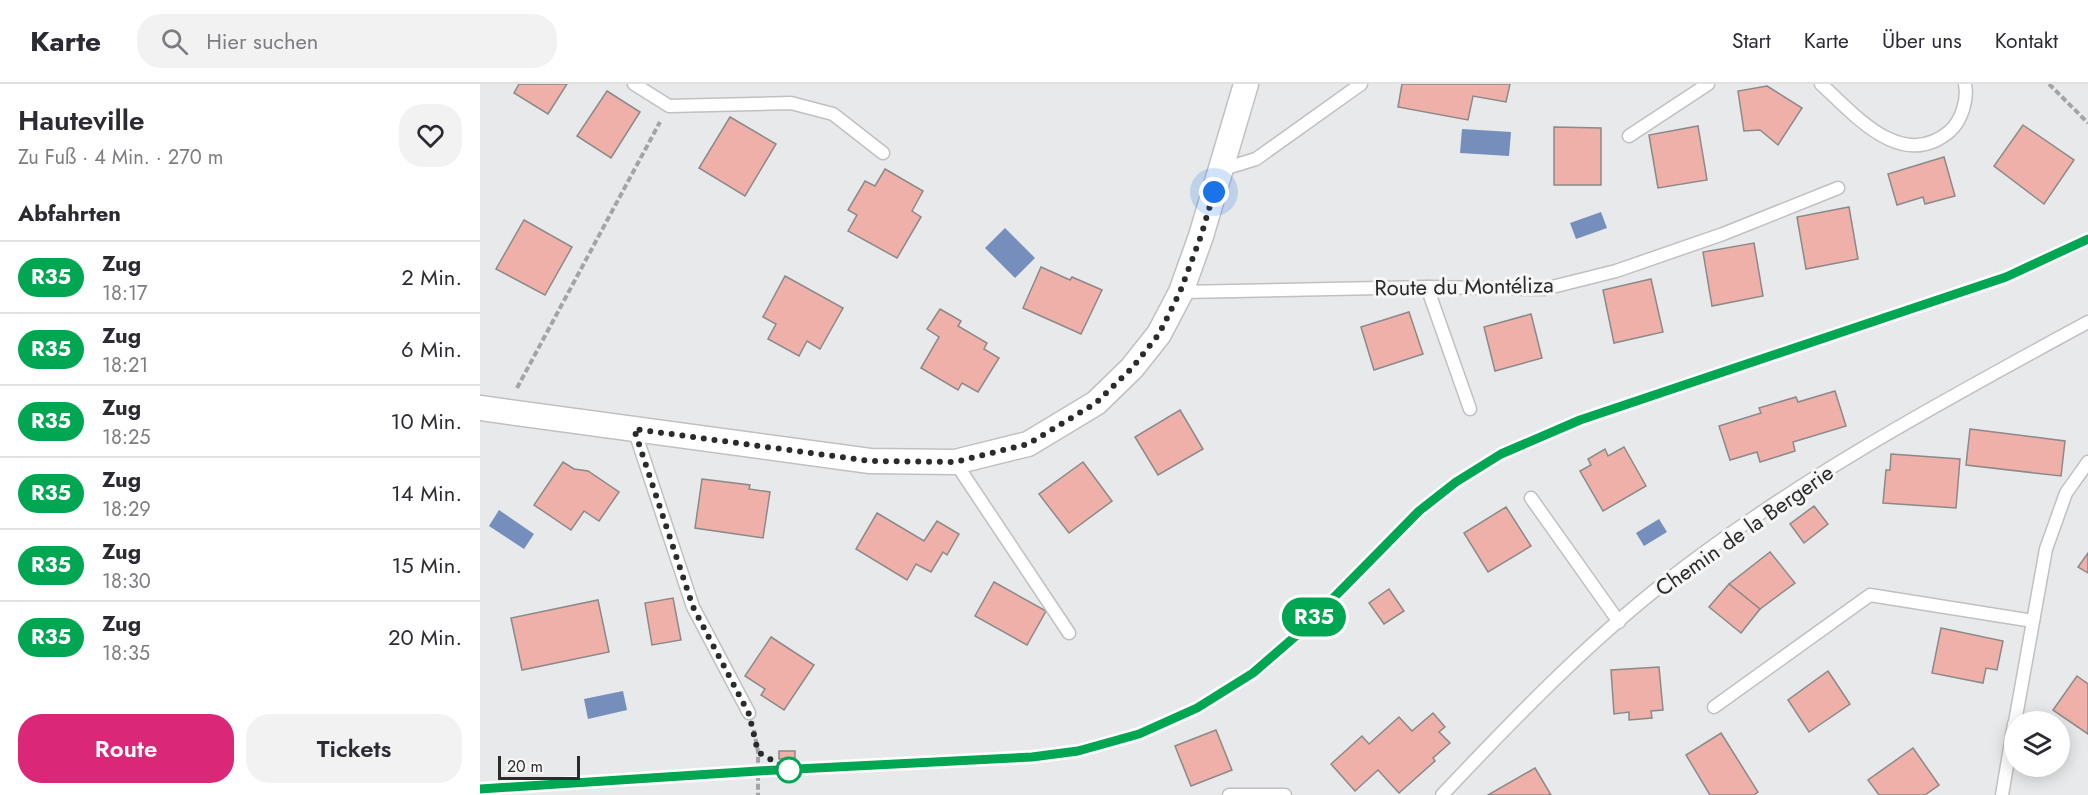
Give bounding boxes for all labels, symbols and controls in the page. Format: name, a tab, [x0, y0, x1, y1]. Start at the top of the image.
search box	[137, 14, 557, 68]
text: Karte	[30, 21, 101, 62]
icon: search	[158, 25, 191, 58]
text: Hier suchen	[206, 25, 318, 57]
text: Start	[1732, 26, 1771, 56]
text: Karte	[1804, 26, 1849, 56]
text: Über uns	[1882, 26, 1962, 56]
text: Kontakt	[1995, 26, 2058, 56]
text: Hauteville	[18, 100, 145, 141]
button: heart	[399, 104, 462, 167]
text: Zu Fuß · 4 Min. · 270 m	[18, 143, 223, 172]
your location	[1199, 177, 1229, 207]
text: Abfahrten	[18, 197, 121, 229]
text: Zug	[102, 247, 141, 279]
text: 2 Min.	[401, 261, 462, 293]
text: R35	[31, 262, 71, 292]
street label: Route du Montéliza	[1374, 268, 1554, 304]
text: 18:17	[102, 279, 147, 308]
text: Zug	[102, 319, 141, 351]
text: 6 Min.	[401, 333, 462, 365]
text: R35	[31, 334, 71, 364]
text: 18:21	[102, 351, 148, 380]
text: Zug	[102, 391, 141, 423]
text: 10 Min.	[391, 405, 462, 437]
text: R35	[31, 406, 71, 436]
text: 18:25	[102, 423, 151, 452]
street label: Chemin de la Bergerie	[1648, 456, 1840, 604]
text: Zug	[102, 463, 141, 495]
text: 14 Min.	[391, 477, 462, 509]
text: R35	[31, 478, 71, 508]
text: 18:29	[102, 495, 151, 524]
text: Zug	[102, 535, 141, 567]
text: 15 Min.	[391, 549, 462, 581]
text: R35	[31, 550, 71, 580]
text: 18:30	[102, 567, 151, 596]
line badge: R35	[1280, 598, 1348, 636]
text: R35	[1294, 602, 1334, 632]
text: Zug	[102, 607, 141, 639]
text: 20 Min.	[388, 621, 462, 653]
text: R35	[31, 622, 71, 652]
text: 18:35	[102, 639, 150, 668]
map controls	[2004, 711, 2070, 777]
button: layers	[2004, 711, 2070, 777]
button: Route	[18, 714, 234, 783]
button: Tickets	[246, 714, 462, 783]
scale bar	[498, 753, 580, 780]
text: 20 m	[507, 755, 543, 778]
unlabelled marker	[776, 757, 802, 783]

